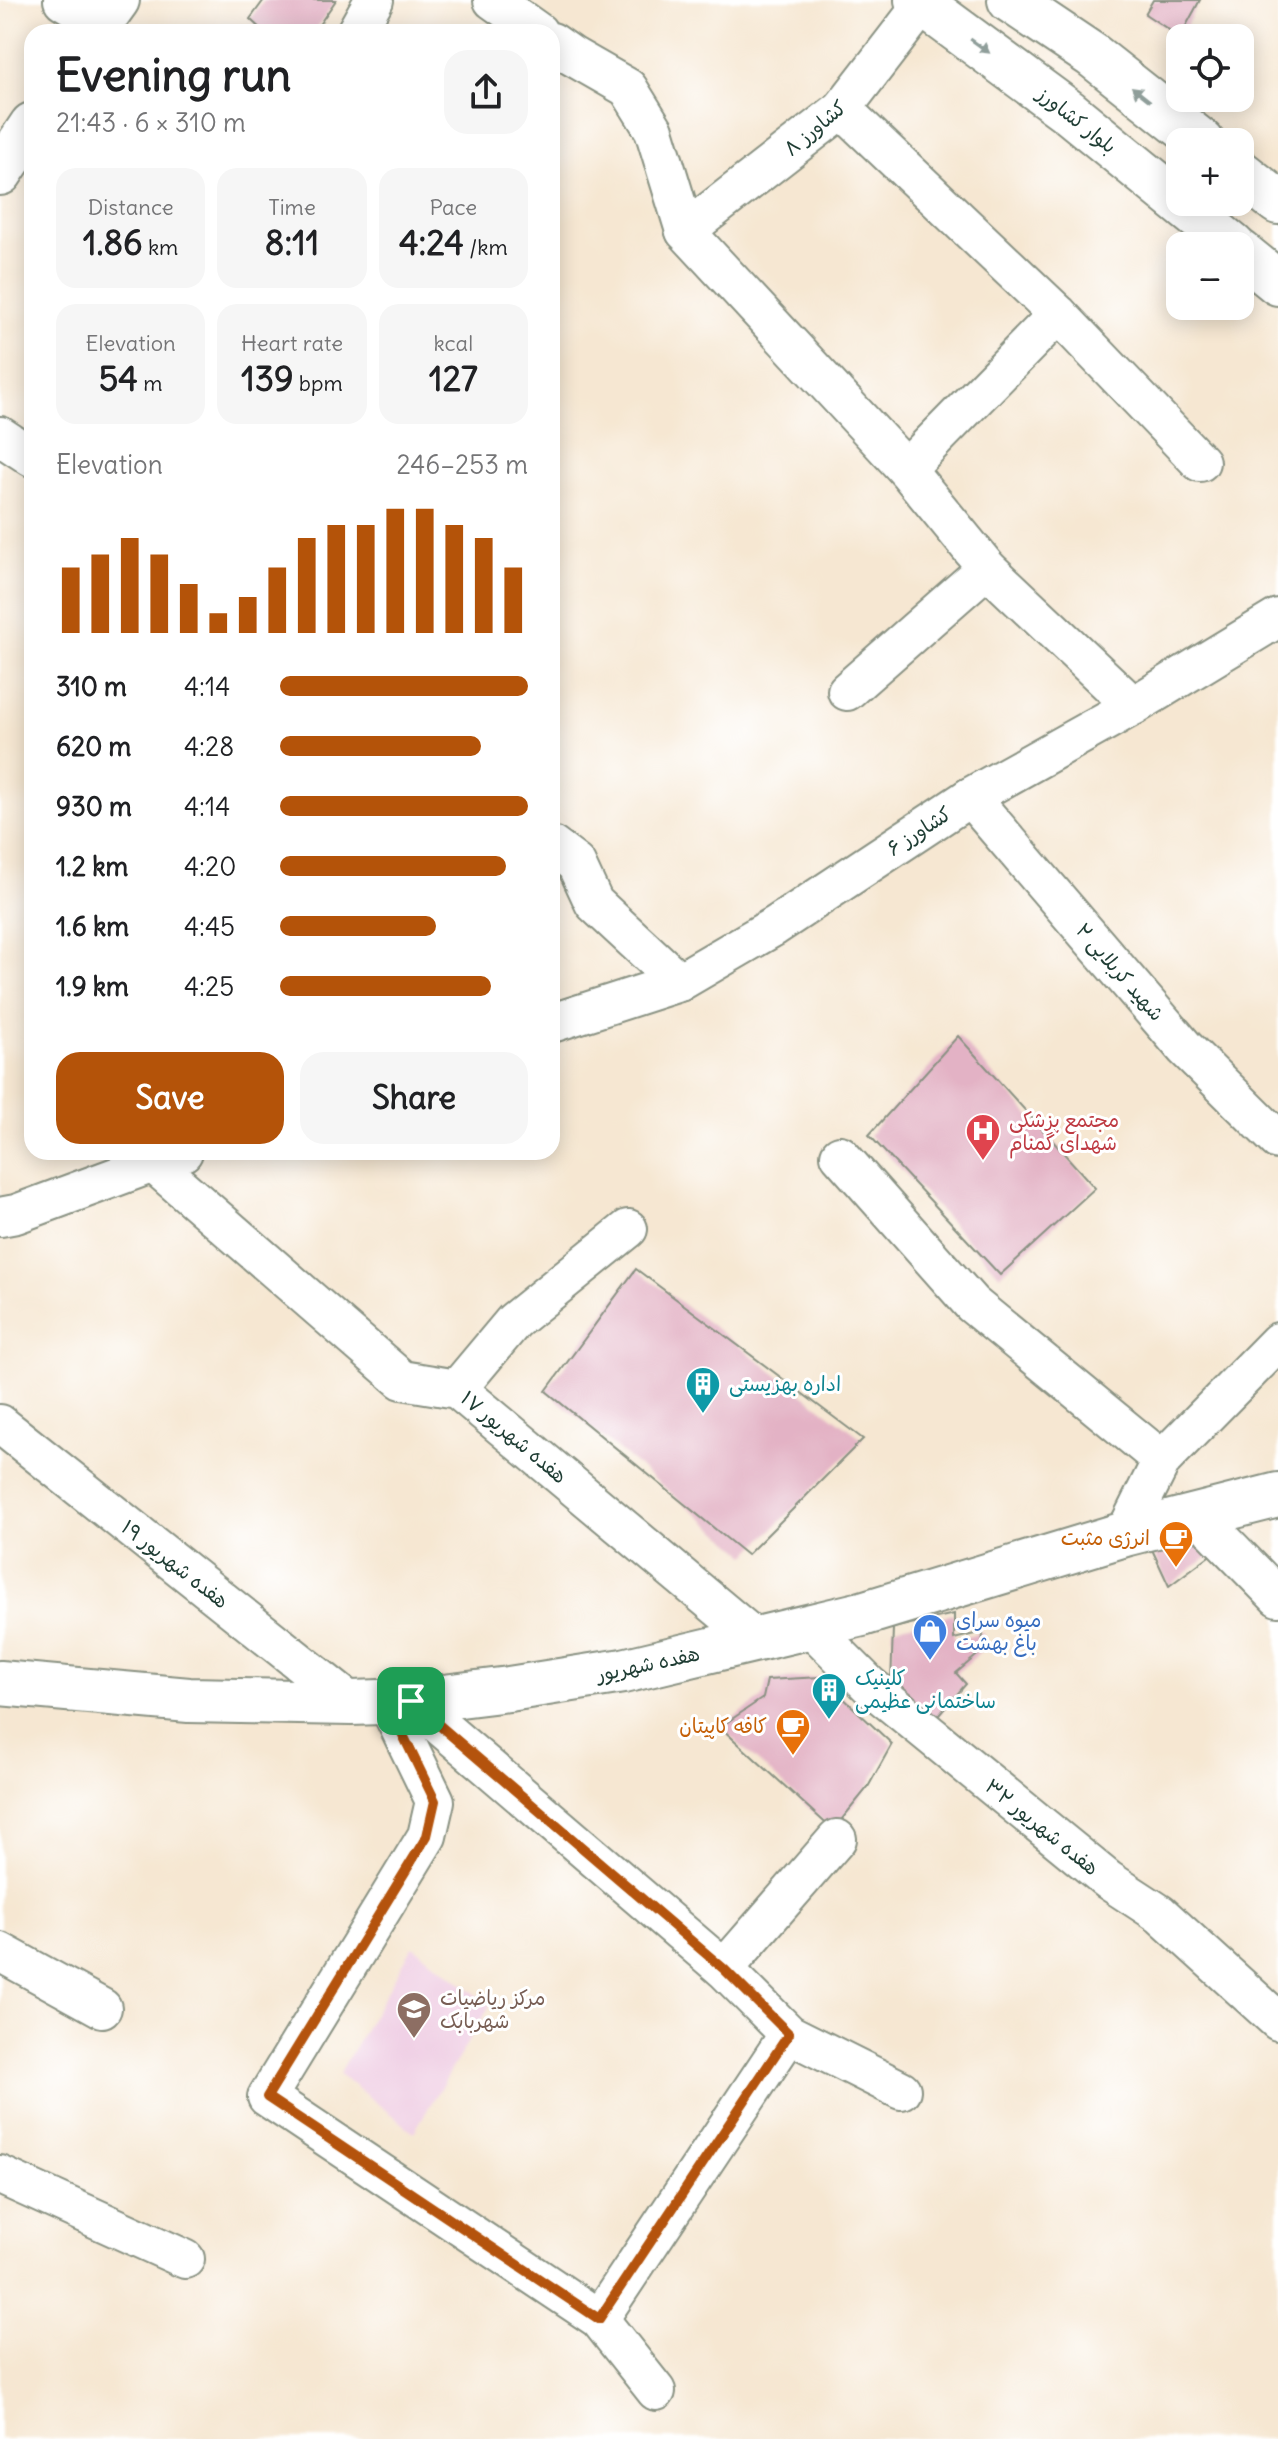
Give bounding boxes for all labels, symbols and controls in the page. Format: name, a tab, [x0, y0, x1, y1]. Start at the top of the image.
map controls	[1166, 24, 1254, 320]
button: locate	[1166, 24, 1254, 112]
one-way arrow	[969, 38, 991, 54]
text: Evening run	[56, 48, 291, 103]
button: share	[444, 50, 528, 134]
street label: بلوار کشاورز	[1031, 80, 1122, 158]
one-way arrow	[1131, 86, 1151, 102]
street label: کشاورز ۸	[778, 94, 851, 161]
text: 21:43 · 6 × 310 m	[56, 106, 246, 139]
button: +	[1166, 128, 1254, 216]
text: Distance	[88, 193, 174, 221]
text: Time	[268, 193, 316, 221]
text: Pace	[429, 193, 477, 221]
text: 1.86	[83, 221, 143, 264]
text: 8:11	[265, 221, 319, 264]
text: 4:24	[399, 221, 464, 264]
button: −	[1166, 232, 1254, 320]
text: km	[143, 233, 178, 261]
text: /km	[464, 233, 508, 261]
text: Elevation	[86, 329, 176, 357]
text: Heart rate	[241, 329, 343, 357]
text: kcal	[434, 329, 473, 357]
text: 54	[99, 357, 138, 400]
text: 139	[241, 357, 294, 400]
text: 127	[429, 357, 478, 400]
text: m	[138, 369, 163, 397]
text: bpm	[294, 369, 343, 397]
text: Elevation	[56, 448, 163, 481]
text: 246–253 m	[396, 448, 528, 481]
text: 310 m	[56, 670, 127, 703]
text: 4:14	[184, 670, 230, 703]
text: 620 m	[56, 730, 131, 763]
text: 4:28	[184, 730, 234, 763]
text: 930 m	[56, 790, 132, 823]
text: 4:14	[184, 790, 230, 823]
street label: کشاورز ۶	[882, 801, 956, 861]
text: 1.2 km	[56, 850, 128, 883]
text: 4:20	[184, 850, 236, 883]
text: 1.6 km	[56, 910, 129, 943]
text: 4:45	[184, 910, 235, 943]
street label: شهید کربلایی ۲	[1070, 918, 1170, 1026]
text: 1.9 km	[56, 970, 129, 1003]
text: 4:25	[184, 970, 234, 1003]
button: Save	[56, 1052, 284, 1144]
button: Share	[300, 1052, 528, 1144]
place label: مجتمع پزشکی شهدای گمنام	[1009, 1107, 1119, 1159]
hospital icon: مجتمع پزشکی شهدای گمنام	[964, 1112, 1002, 1162]
building icon: اداره بهزیستی	[684, 1365, 722, 1415]
place label: اداره بهزیستی	[729, 1371, 841, 1397]
street label: هفده شهریور ۱۷	[455, 1385, 573, 1489]
street label: هفده شهریور ۱۹	[116, 1514, 234, 1614]
cafe icon: انرژی مثبت	[1157, 1519, 1195, 1569]
place label: انرژی مثبت	[1061, 1525, 1150, 1550]
place label: میوه سرای باغ بهشت	[956, 1607, 1041, 1657]
shop icon: میوه سرای باغ بهشت	[911, 1612, 949, 1662]
street label: هفده شهریور	[592, 1640, 702, 1688]
place label: کلینیک ساختمانی عظیمی	[855, 1665, 996, 1714]
pin	[377, 1667, 445, 1735]
building icon: کلینیک ساختمانی عظیمی	[810, 1671, 848, 1721]
icon: arrive	[389, 1679, 433, 1723]
cafe icon: کافه کاپیتان	[774, 1707, 812, 1757]
place label: کافه کاپیتان	[679, 1713, 767, 1739]
street label: هفده شهریور ۳۲	[980, 1773, 1104, 1881]
place label: مرکز ریاضیات شهربابک	[440, 1985, 545, 2033]
school or university icon: مرکز ریاضیات شهربابک	[395, 1990, 433, 2040]

